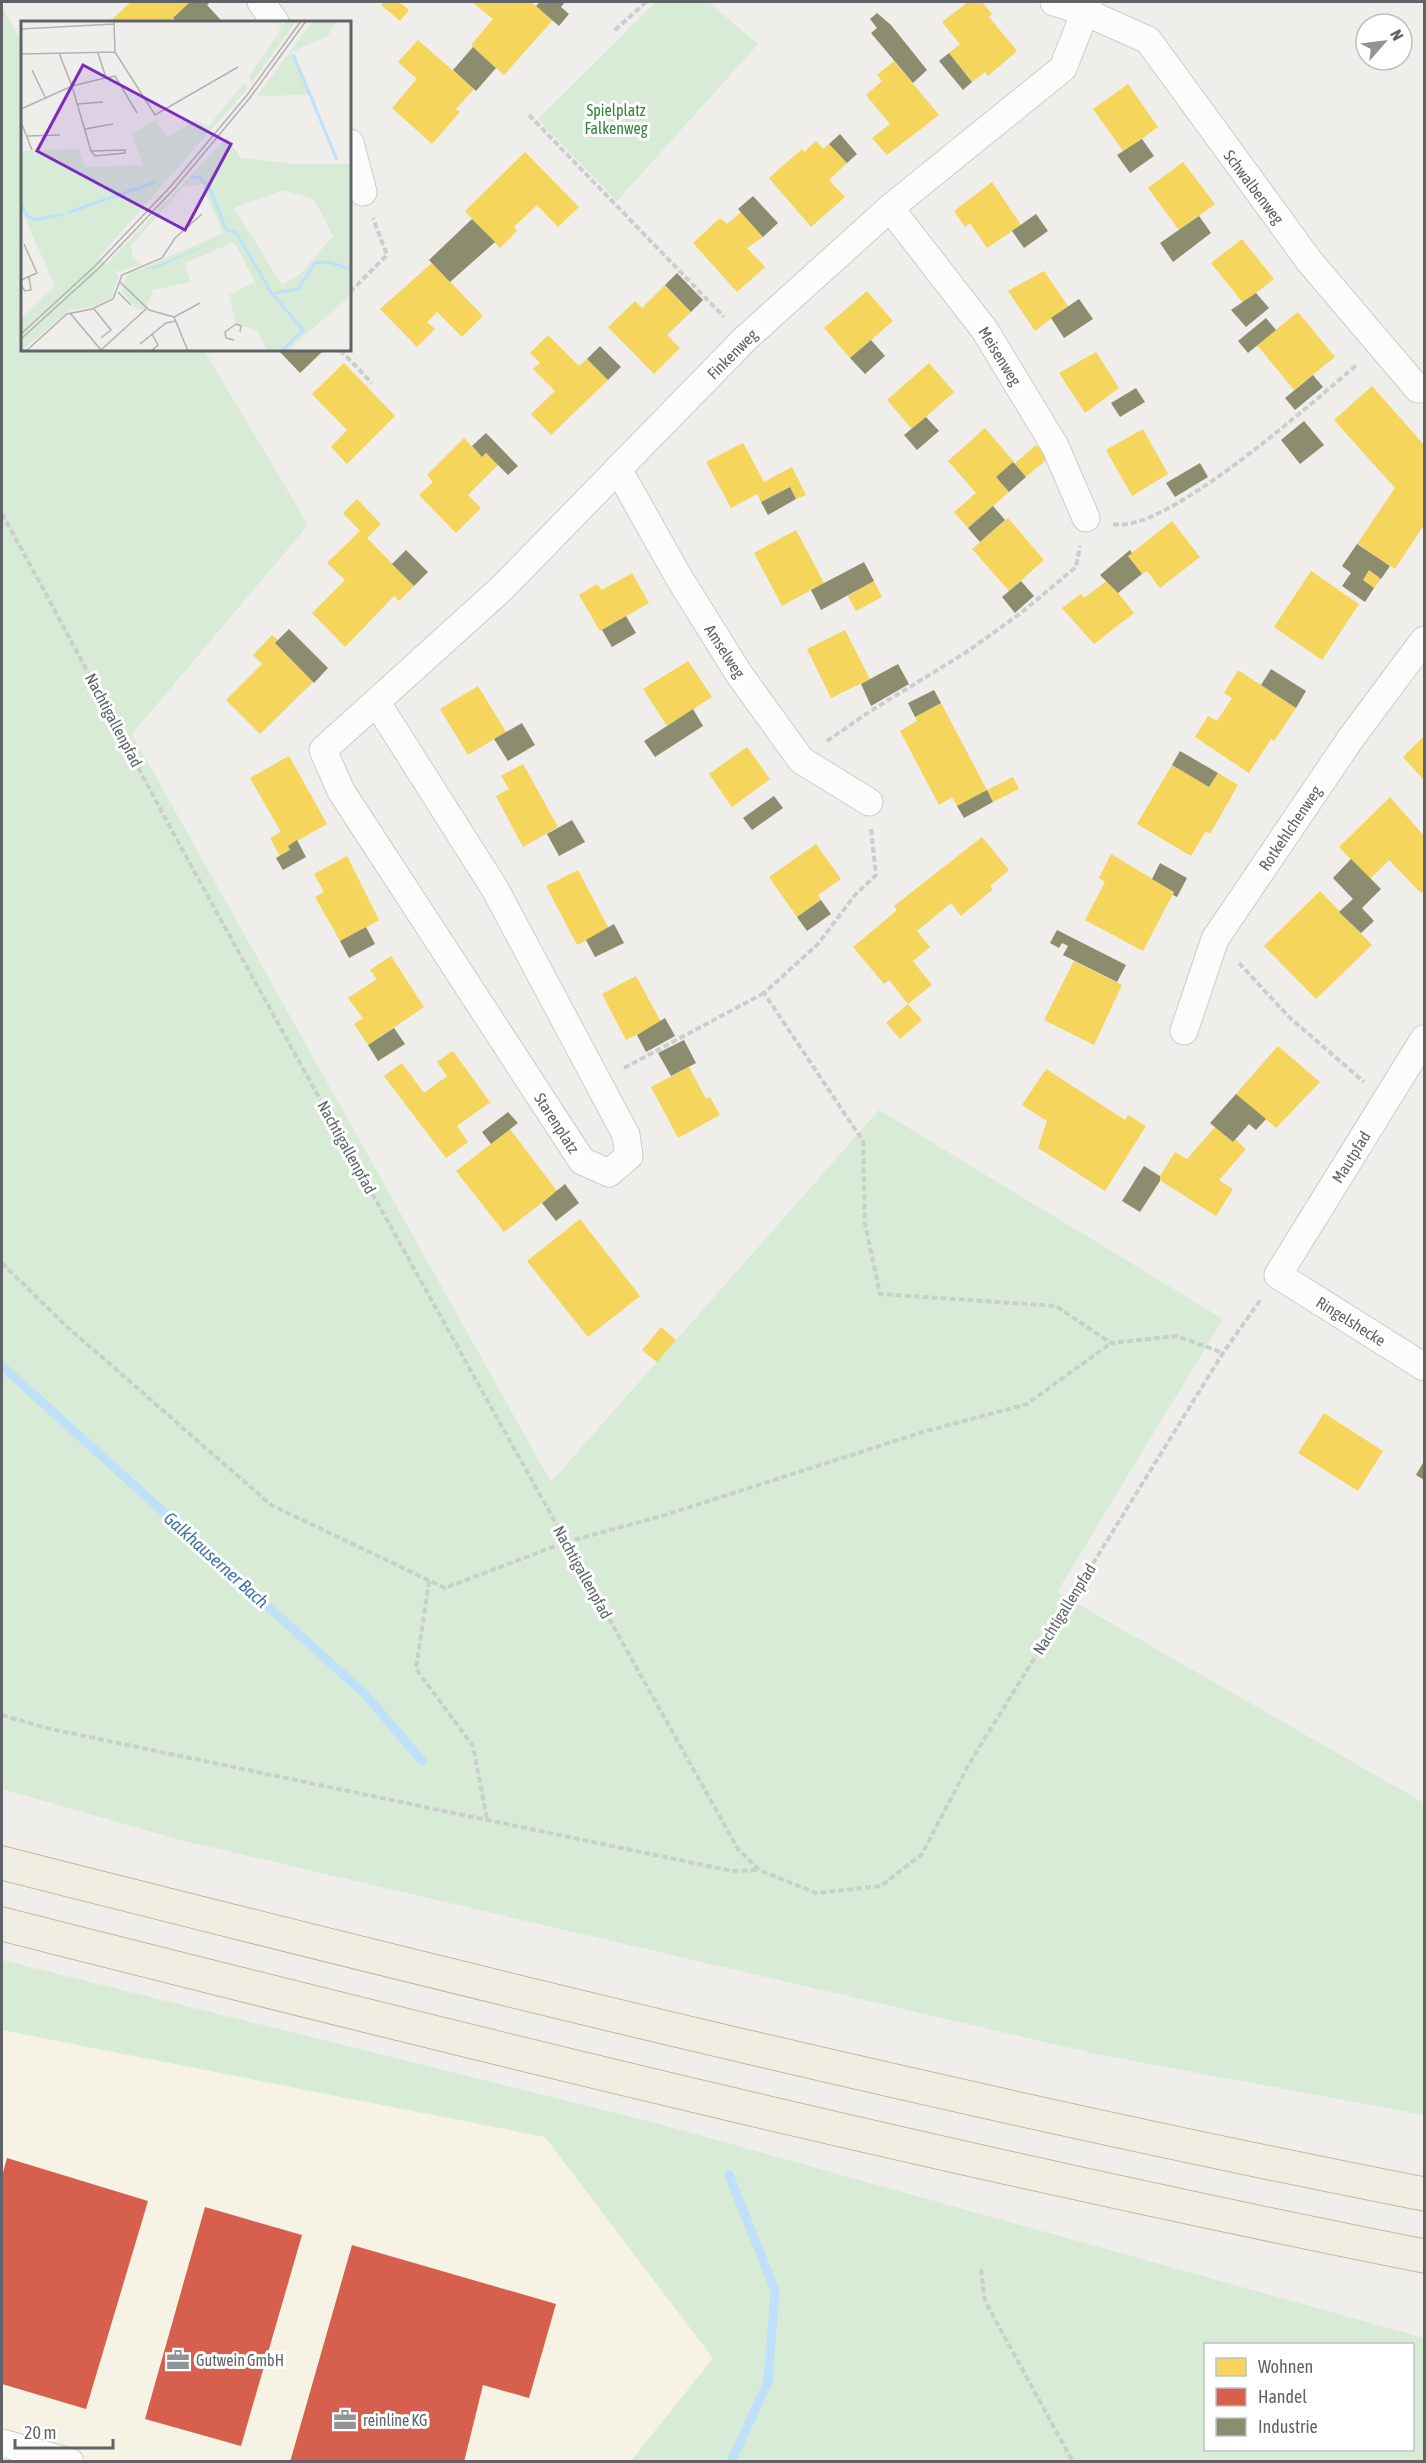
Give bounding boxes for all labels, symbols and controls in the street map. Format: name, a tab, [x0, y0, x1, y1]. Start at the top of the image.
north arrow	[1354, 12, 1414, 72]
inset map	[21, 21, 351, 351]
text: N	[1387, 27, 1407, 43]
park label: Spielplatz Falkenweg	[584, 101, 648, 138]
street label: Schwalbenweg	[1220, 147, 1288, 228]
street label: Meisenweg	[974, 323, 1025, 389]
street label: Finkenweg	[703, 325, 761, 383]
street label: Amselweg	[700, 621, 749, 682]
street label: Nachtigallenpfad	[81, 670, 146, 770]
street label: Rotkehlchenweg	[1255, 782, 1326, 874]
street label: Starenplatz	[530, 1090, 583, 1157]
street label: Nachtigallenpfad	[313, 1097, 380, 1197]
street label: Mautpfad	[1328, 1128, 1375, 1187]
street label: Ringelshecke	[1313, 1293, 1389, 1350]
water label: Galkhauserner Bach	[160, 1507, 273, 1612]
street label: Nachtigallenpfad	[549, 1522, 616, 1622]
street label: Nachtigallenpfad	[1029, 1560, 1100, 1658]
legend	[1204, 2343, 1414, 2451]
office icon: Gutwein GmbH	[165, 2347, 191, 2373]
place label: Gutwein GmbH	[196, 2351, 284, 2369]
text: Wohnen	[1258, 2356, 1313, 2377]
text: Handel	[1258, 2386, 1307, 2407]
office icon: reinline KG	[332, 2407, 358, 2433]
place label: reinline KG	[363, 2411, 427, 2429]
scale bar	[15, 2412, 112, 2450]
text: Industrie	[1258, 2416, 1318, 2437]
text: 20 m	[24, 2422, 56, 2443]

